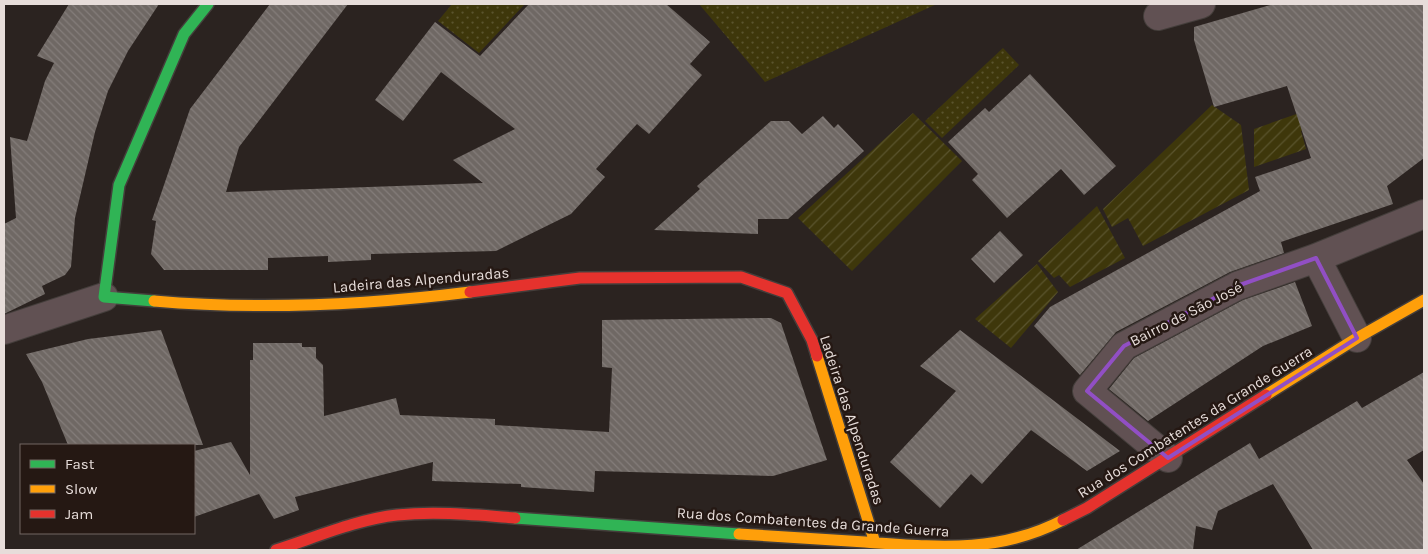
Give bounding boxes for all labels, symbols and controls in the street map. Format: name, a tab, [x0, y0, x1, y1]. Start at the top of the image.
street label: Ladeira das Alpenduradas	[332, 263, 510, 297]
street label: Bairro de São José	[1127, 278, 1245, 350]
street label: Ladeira das Alpenduradas	[816, 333, 888, 507]
street label: Rua dos Combatentes da Grande Guerra	[1074, 342, 1316, 502]
legend	[20, 444, 195, 534]
text: Fast	[65, 455, 95, 473]
text: Slow	[65, 480, 97, 498]
street label: Rua dos Combatentes da Grande Guerra	[676, 503, 950, 541]
text: Jam	[65, 505, 93, 523]

